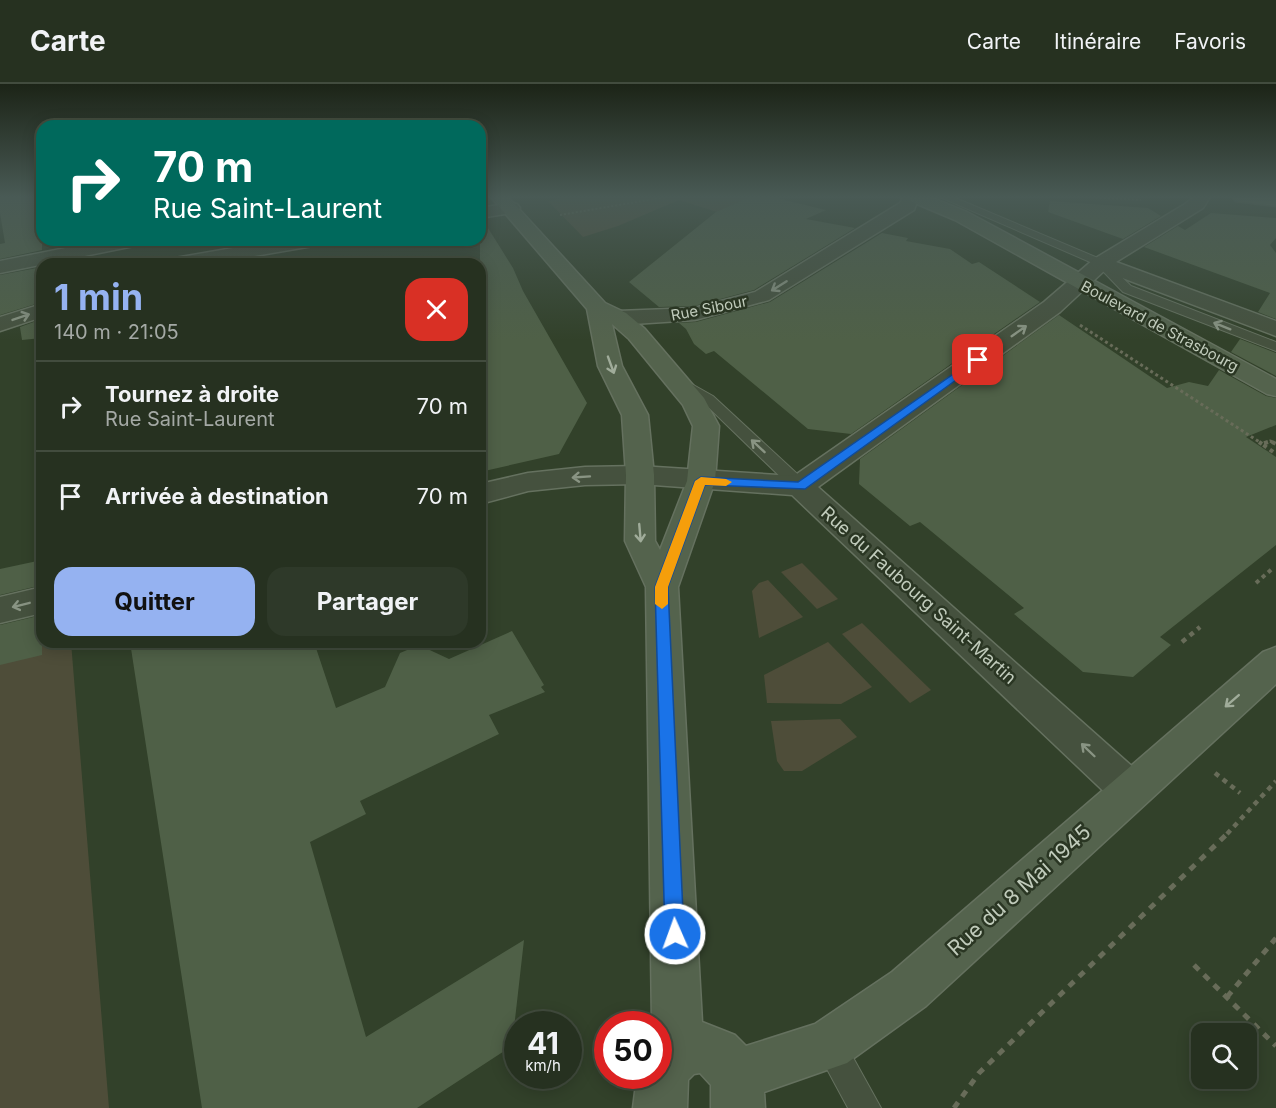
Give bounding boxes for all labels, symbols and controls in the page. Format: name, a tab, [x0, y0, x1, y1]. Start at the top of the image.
text: Carte	[30, 24, 106, 58]
text: Carte	[967, 29, 1021, 54]
text: Itinéraire	[1054, 29, 1141, 54]
text: Favoris	[1174, 29, 1246, 54]
text: 70 m	[153, 141, 253, 192]
icon: right	[54, 144, 132, 222]
text: Rue Saint-Laurent	[153, 192, 382, 225]
text: 1 min	[54, 275, 143, 319]
street label: Boulevard de Strasbourg	[1078, 276, 1242, 376]
button: close	[405, 278, 468, 341]
one-way arrow	[771, 281, 788, 293]
street label: Rue Sibour	[669, 291, 749, 325]
one-way arrow	[11, 311, 30, 322]
text: 140 m · 21:05	[54, 320, 179, 344]
one-way arrow	[1213, 320, 1231, 331]
one-way arrow	[1011, 324, 1027, 337]
pin	[952, 334, 1003, 385]
icon: arrive	[961, 343, 994, 376]
one-way arrow	[607, 355, 618, 374]
text: Tournez à droite	[105, 381, 279, 407]
icon: right	[54, 390, 87, 423]
text: 70 m	[417, 393, 468, 419]
text: Rue Saint-Laurent	[105, 407, 275, 431]
one-way arrow	[750, 439, 765, 453]
one-way arrow	[572, 471, 592, 482]
icon: arrive	[54, 480, 87, 513]
text: Arrivée à destination	[105, 483, 329, 509]
text: 70 m	[417, 483, 468, 509]
street label: Rue du Faubourg Saint-Martin	[817, 502, 1021, 688]
one-way arrow	[635, 523, 646, 542]
button: Quitter	[54, 567, 255, 636]
button: Partager	[267, 567, 468, 636]
one-way arrow	[12, 600, 31, 612]
one-way arrow	[1225, 694, 1240, 708]
one-way arrow	[1080, 743, 1095, 757]
street label: Rue du 8 Mai 1945	[942, 819, 1096, 961]
position arrow	[643, 902, 707, 966]
speed limit sign: 50	[594, 1011, 672, 1089]
map controls	[1191, 1023, 1257, 1089]
button: search	[1191, 1023, 1257, 1089]
text: 41	[527, 1025, 559, 1061]
text: km/h	[525, 1056, 561, 1075]

